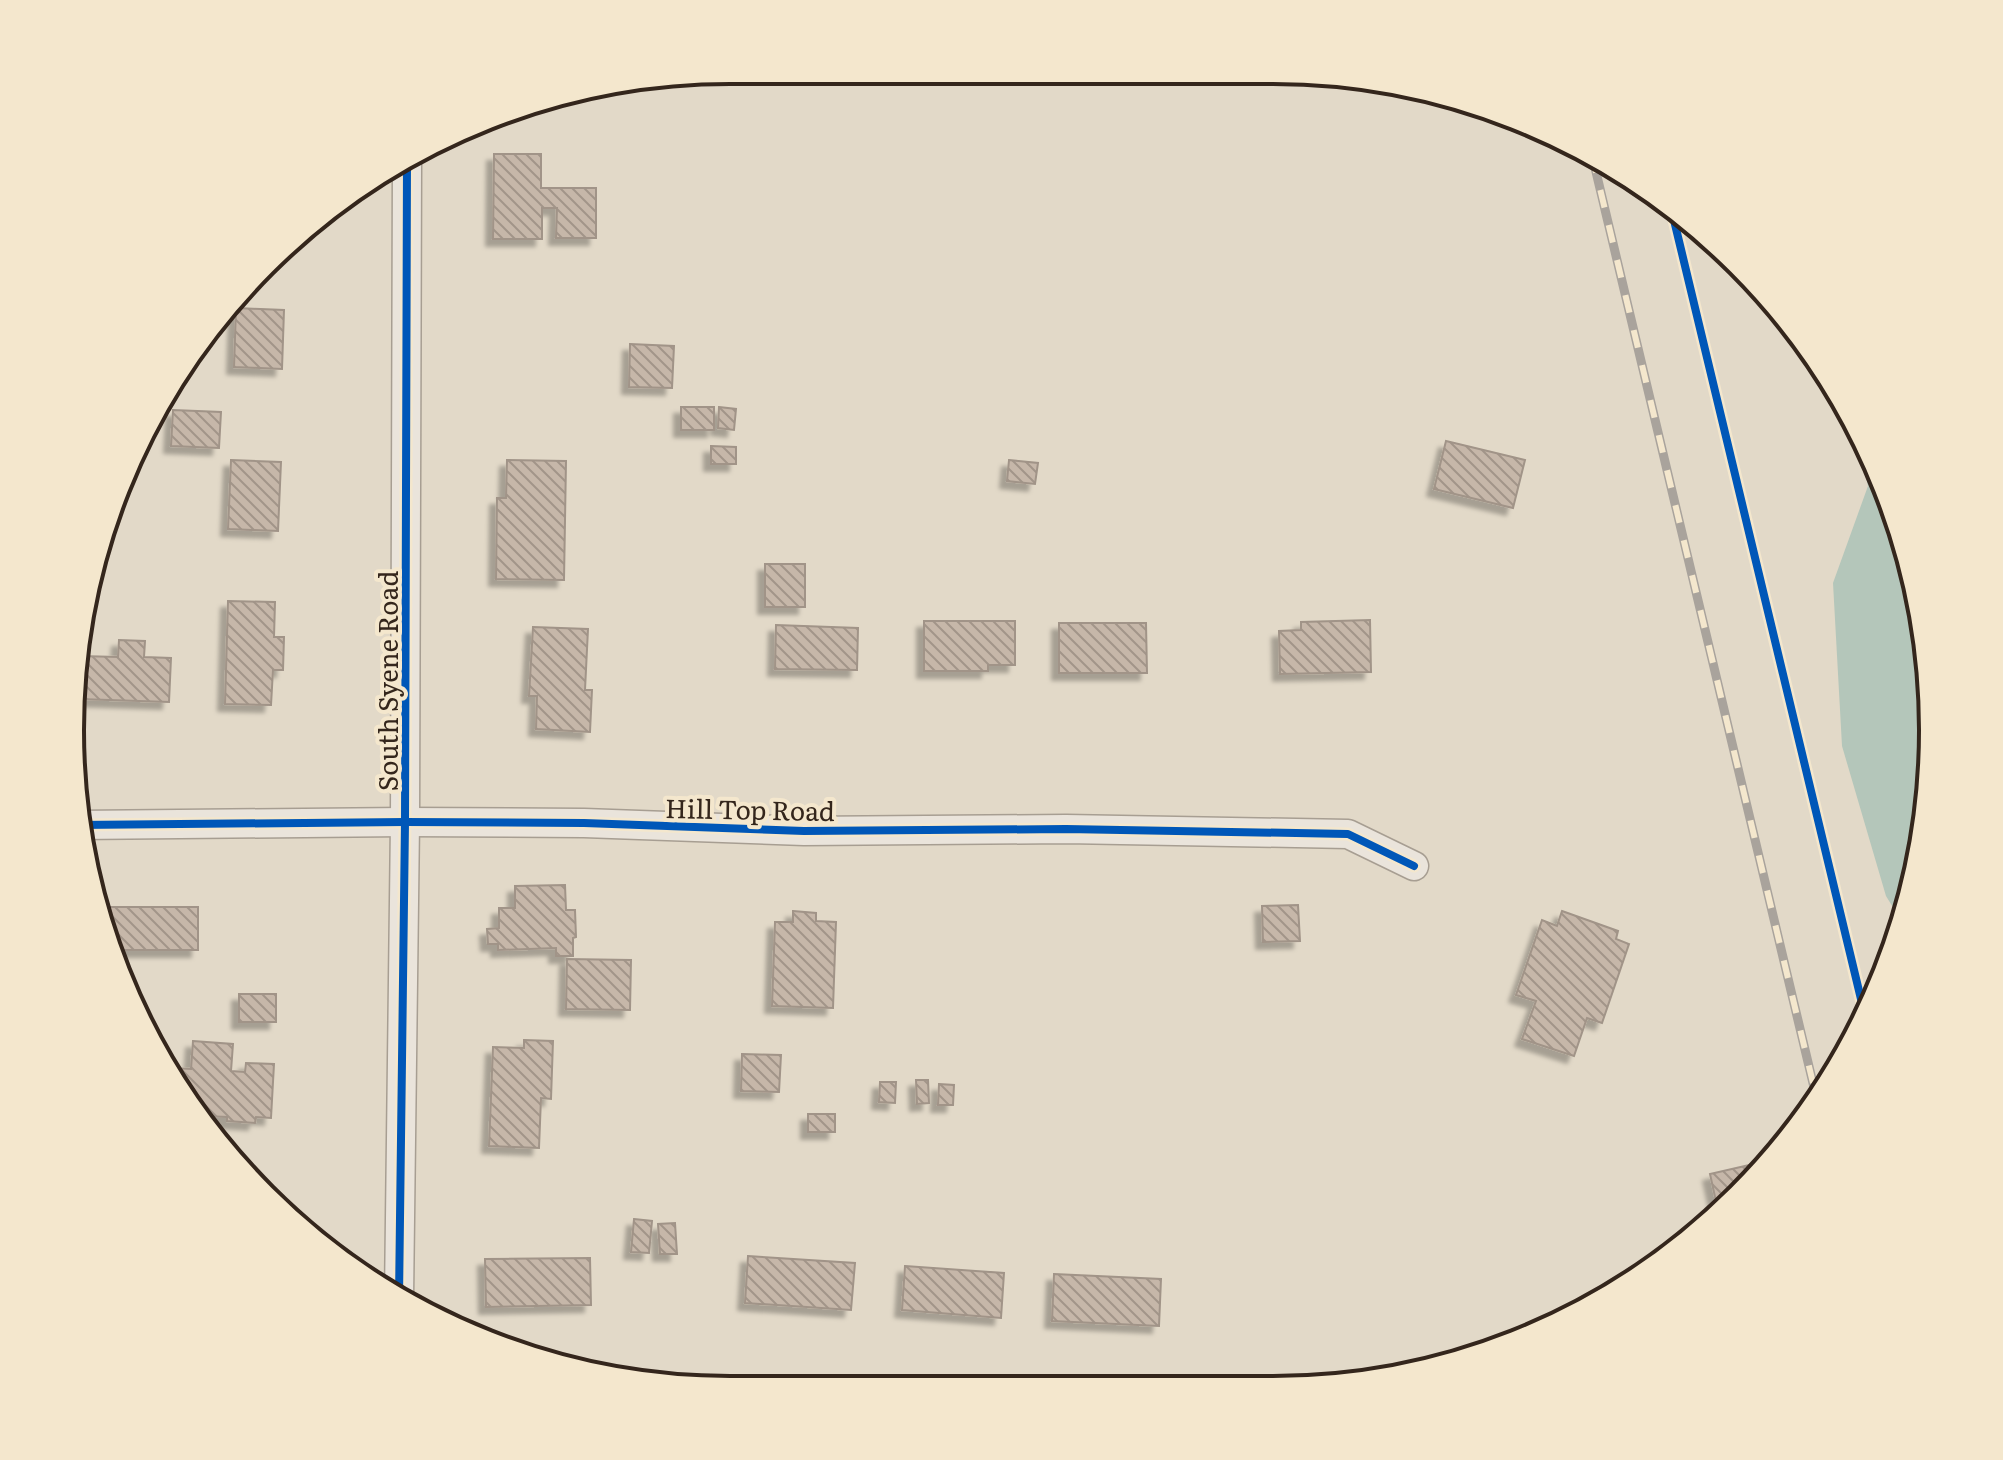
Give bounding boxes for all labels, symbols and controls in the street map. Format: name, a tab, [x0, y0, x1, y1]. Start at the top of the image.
street label: South Syene Road	[367, 571, 406, 791]
street label: Hill Top Road	[665, 787, 835, 829]

